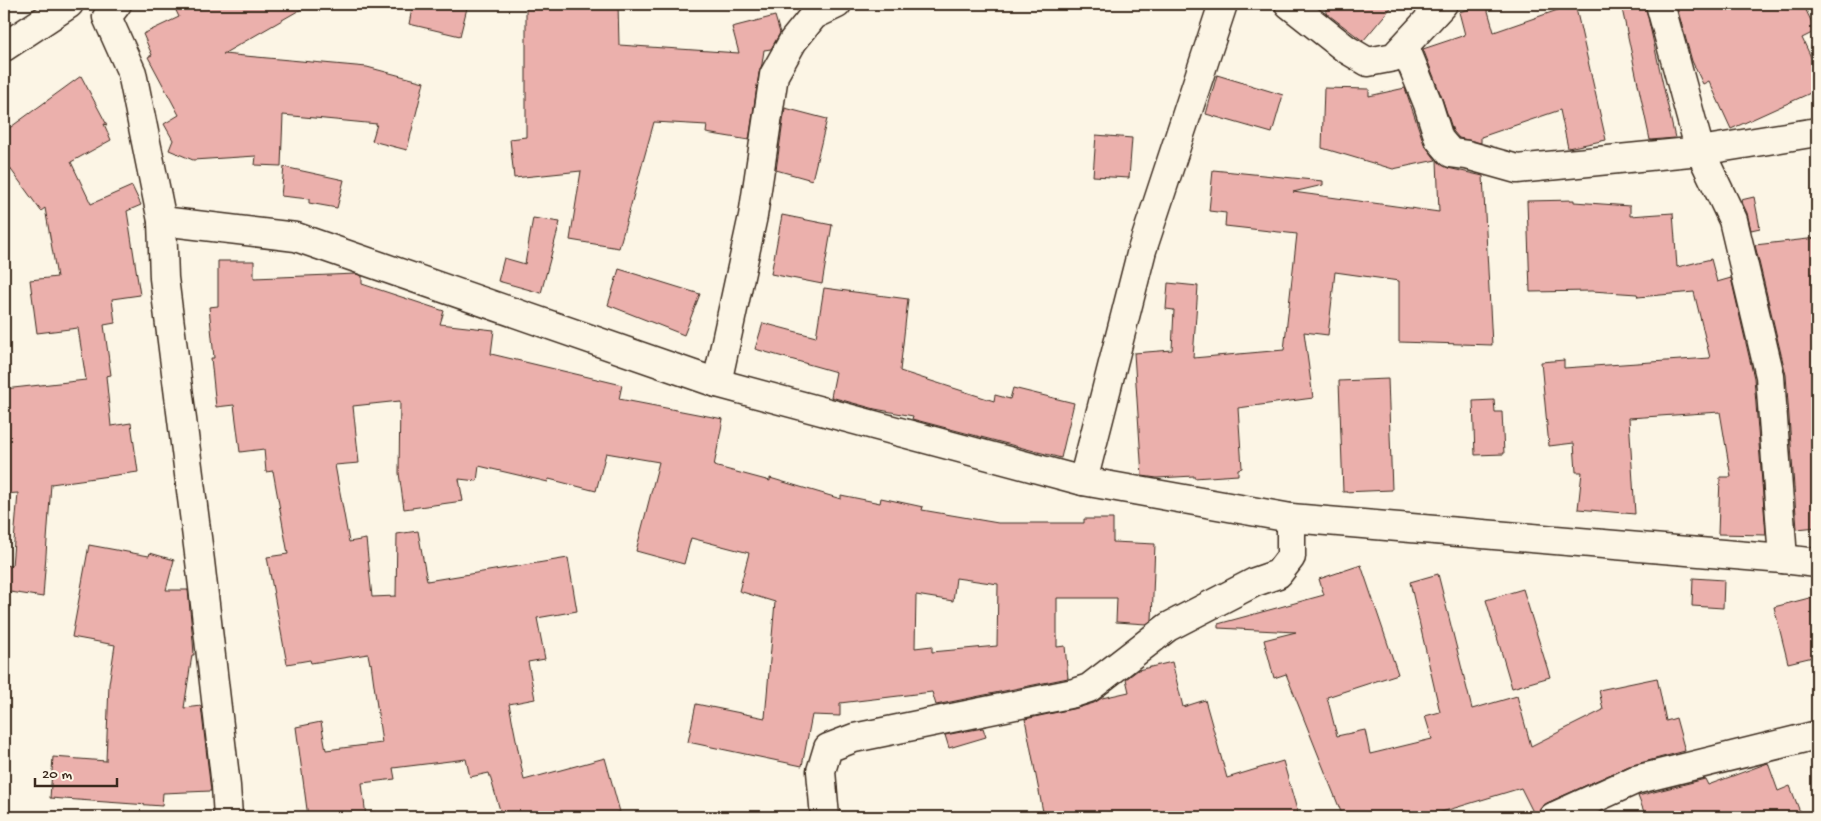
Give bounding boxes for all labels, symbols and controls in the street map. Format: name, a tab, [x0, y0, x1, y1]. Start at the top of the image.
scale bar	[35, 756, 118, 788]
text: 20 m	[42, 766, 72, 784]

